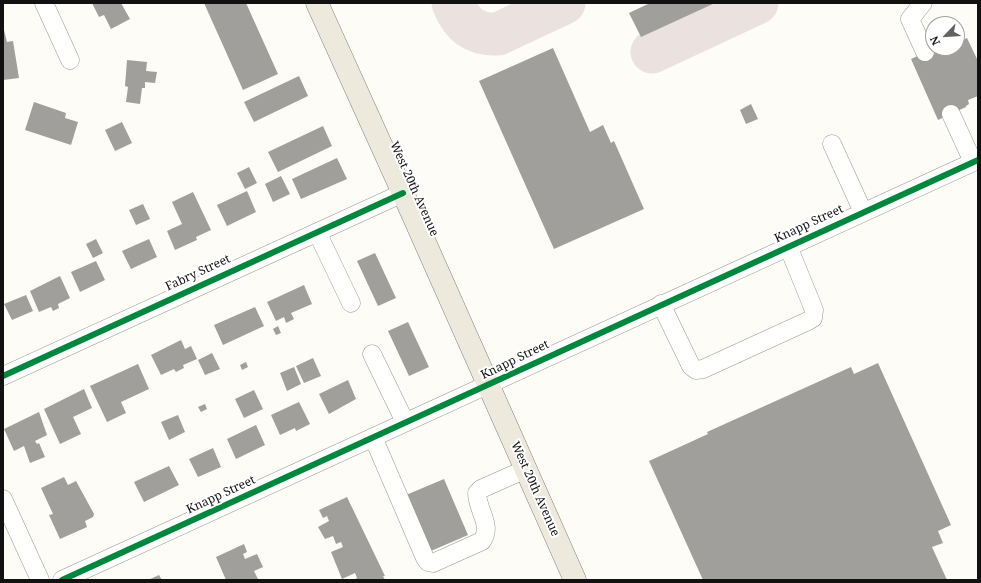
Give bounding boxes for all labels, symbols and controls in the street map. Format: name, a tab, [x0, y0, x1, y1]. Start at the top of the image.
north arrow	[925, 16, 965, 56]
text: N	[926, 34, 943, 48]
street label: West 20th Avenue	[387, 139, 441, 239]
street label: Knapp Street	[772, 202, 846, 246]
street label: Fabry Street	[163, 252, 233, 294]
street label: Knapp Street	[478, 337, 552, 383]
street label: West 20th Avenue	[508, 439, 562, 539]
street label: Knapp Street	[184, 473, 258, 517]

